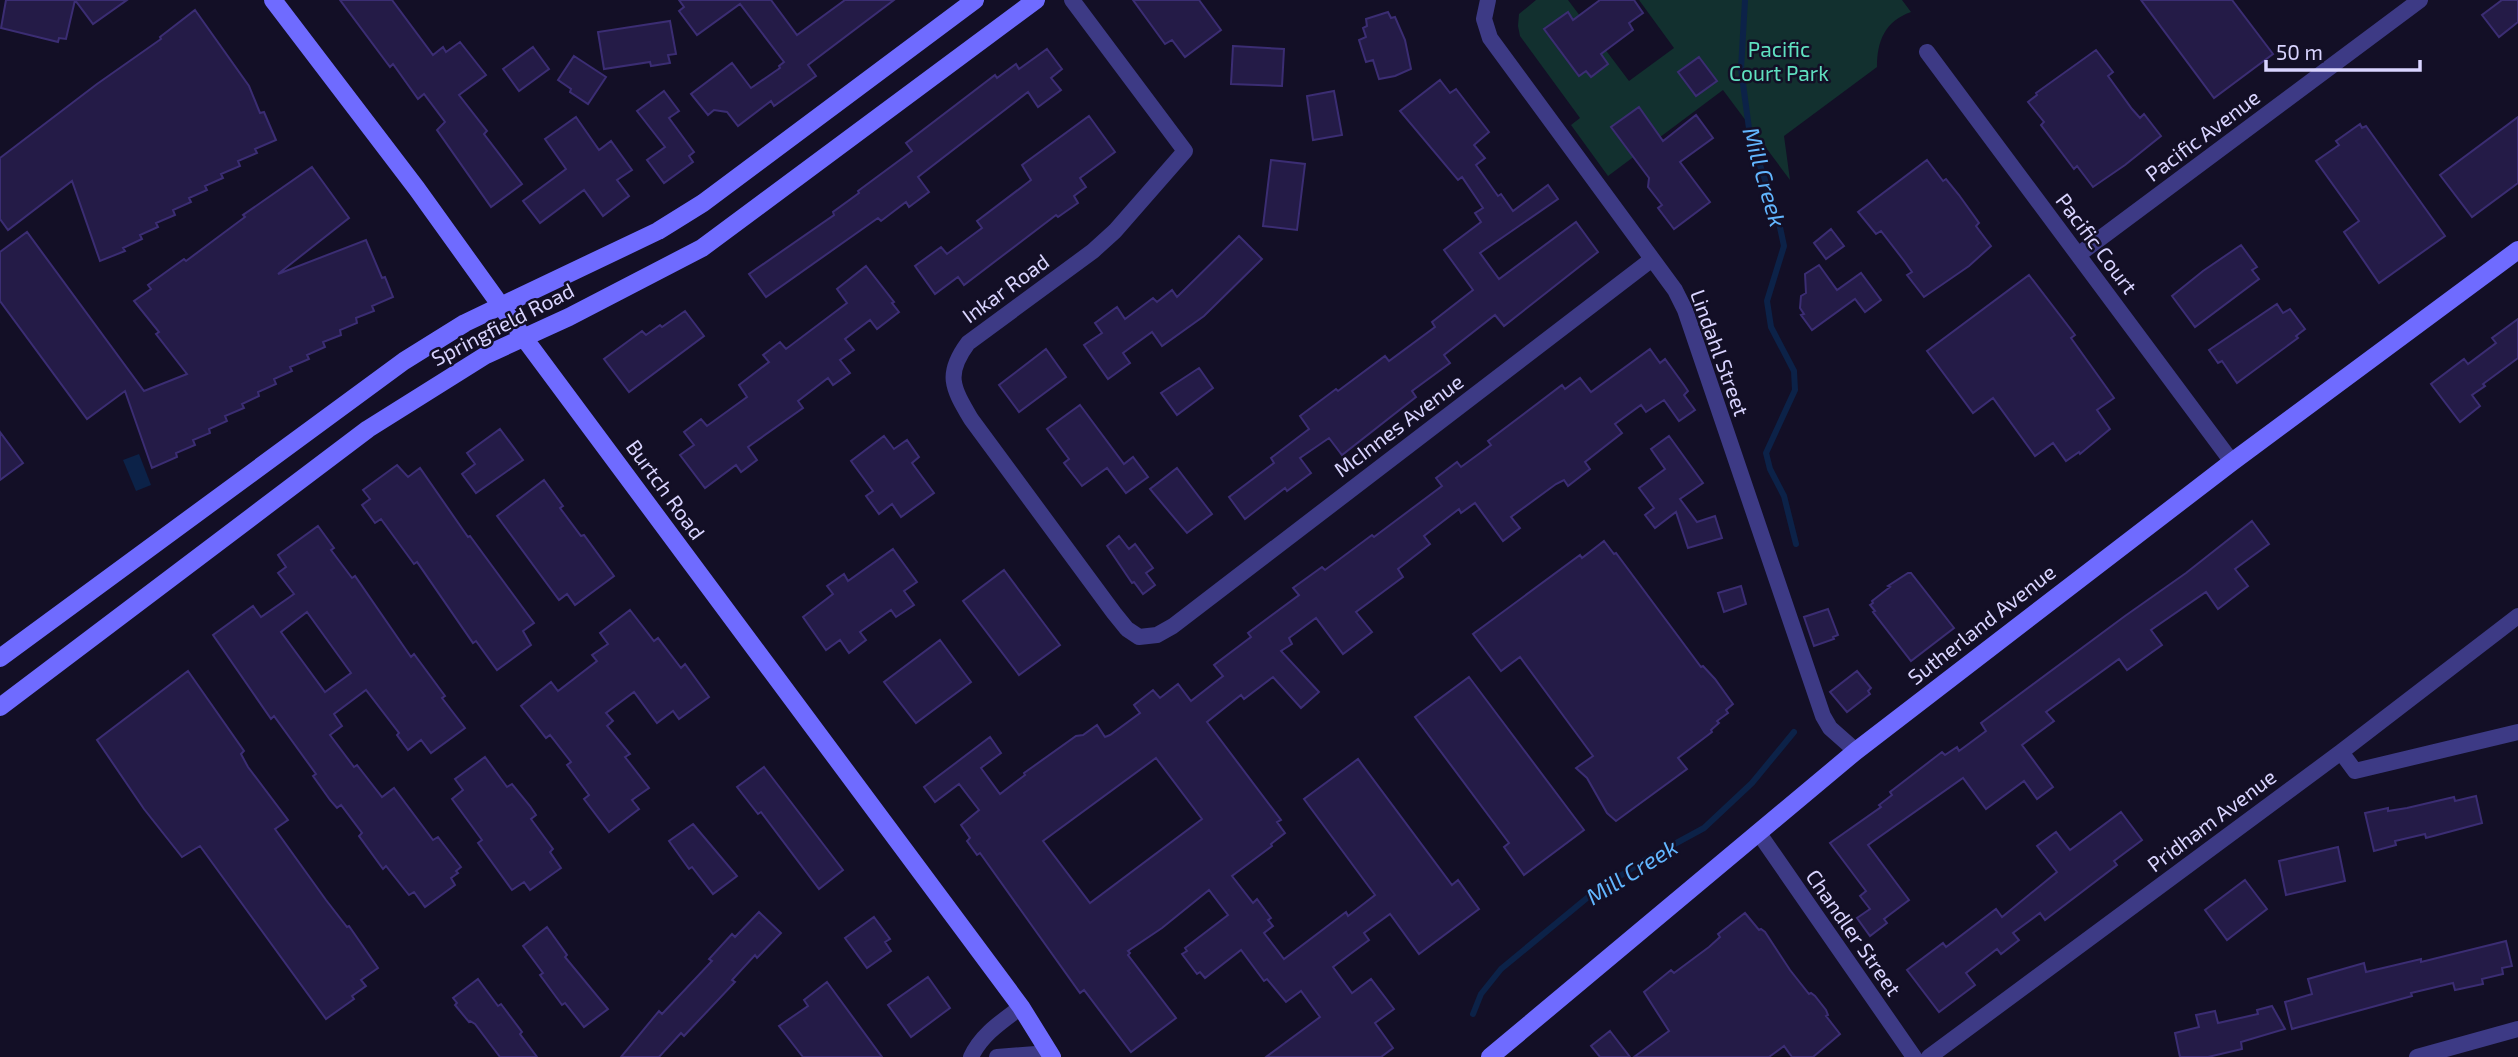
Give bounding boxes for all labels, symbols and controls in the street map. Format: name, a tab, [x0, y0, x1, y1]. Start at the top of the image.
scale bar	[2266, 28, 2420, 72]
park label: Pacific Court Park	[1729, 36, 1829, 85]
text: 50 m	[2276, 39, 2323, 64]
street label: Pacific Avenue	[2140, 84, 2264, 186]
water label: Mill Creek	[1737, 124, 1793, 230]
street label: Pacific Court	[2051, 188, 2143, 298]
street label: Inkar Road	[957, 248, 1053, 328]
street label: Springfield Road	[427, 277, 578, 370]
street label: Lindahl Street	[1686, 286, 1755, 419]
street label: McInnes Avenue	[1329, 368, 1468, 481]
street label: Burtch Road	[622, 434, 711, 544]
street label: Sutherland Avenue	[1902, 558, 2060, 689]
street label: Pridham Avenue	[2142, 763, 2280, 876]
water label: Mill Creek	[1581, 832, 1682, 910]
street label: Chandler Street	[1801, 864, 1907, 1000]

